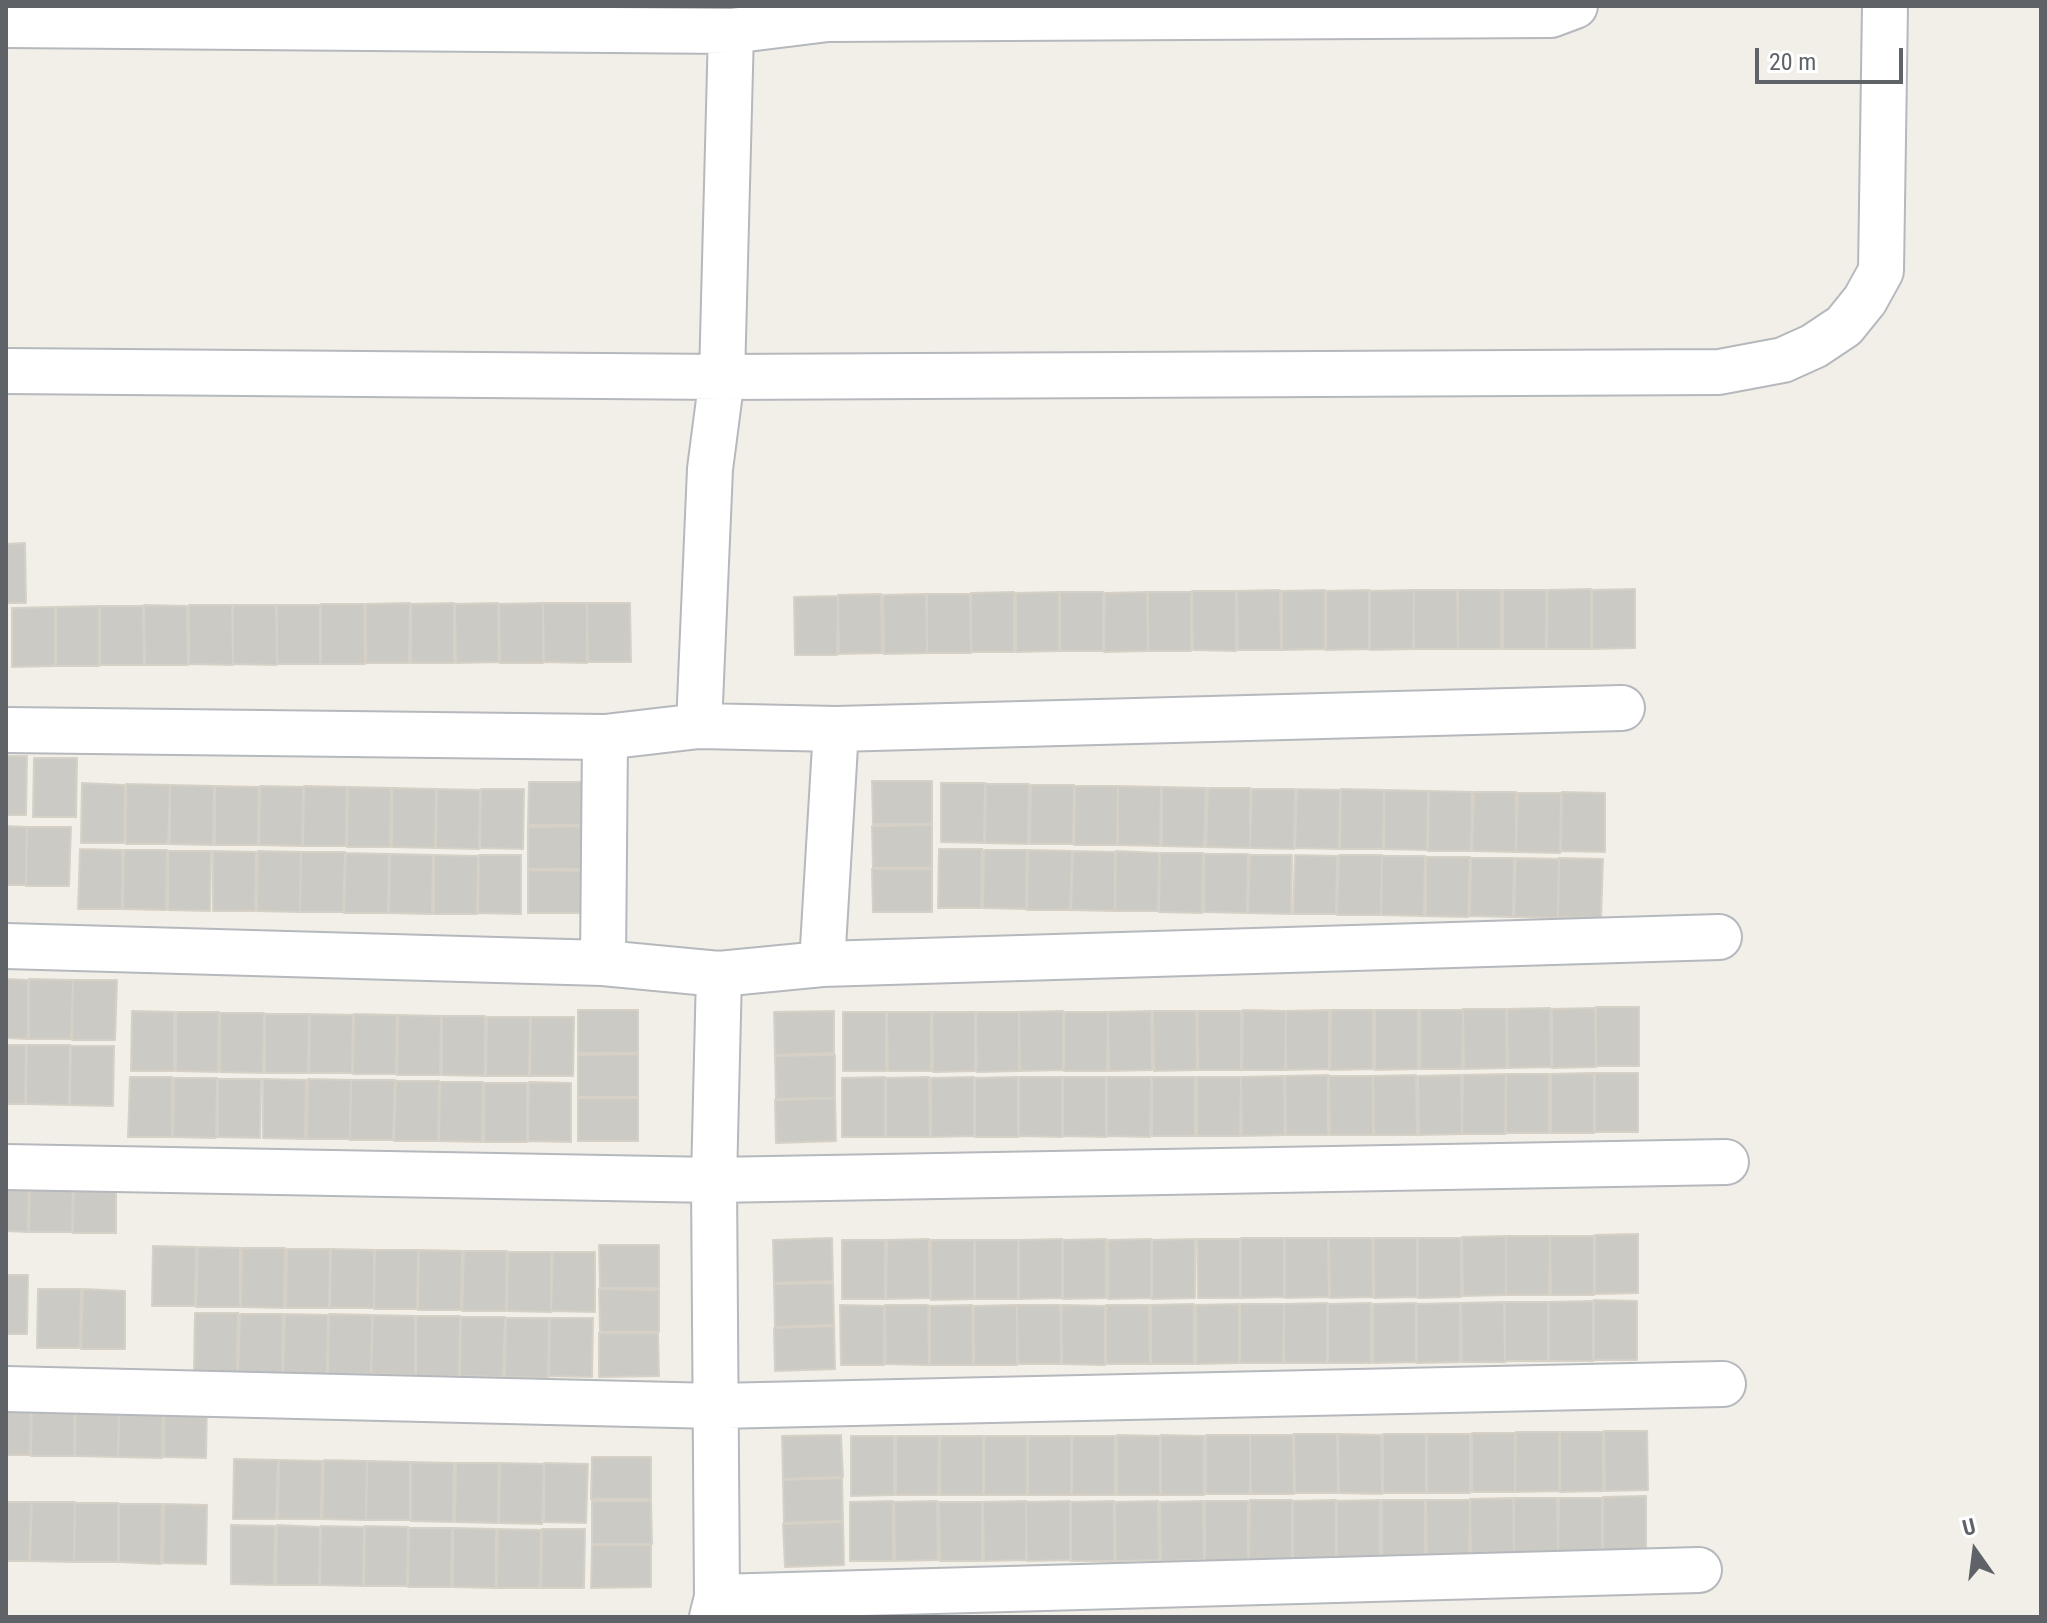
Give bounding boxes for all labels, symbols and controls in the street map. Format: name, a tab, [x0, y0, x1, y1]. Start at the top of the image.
scale bar	[1759, 32, 1907, 82]
text: 20 m	[1769, 48, 1816, 76]
north arrow	[1935, 1511, 2015, 1591]
text: U	[1960, 1514, 1978, 1541]

